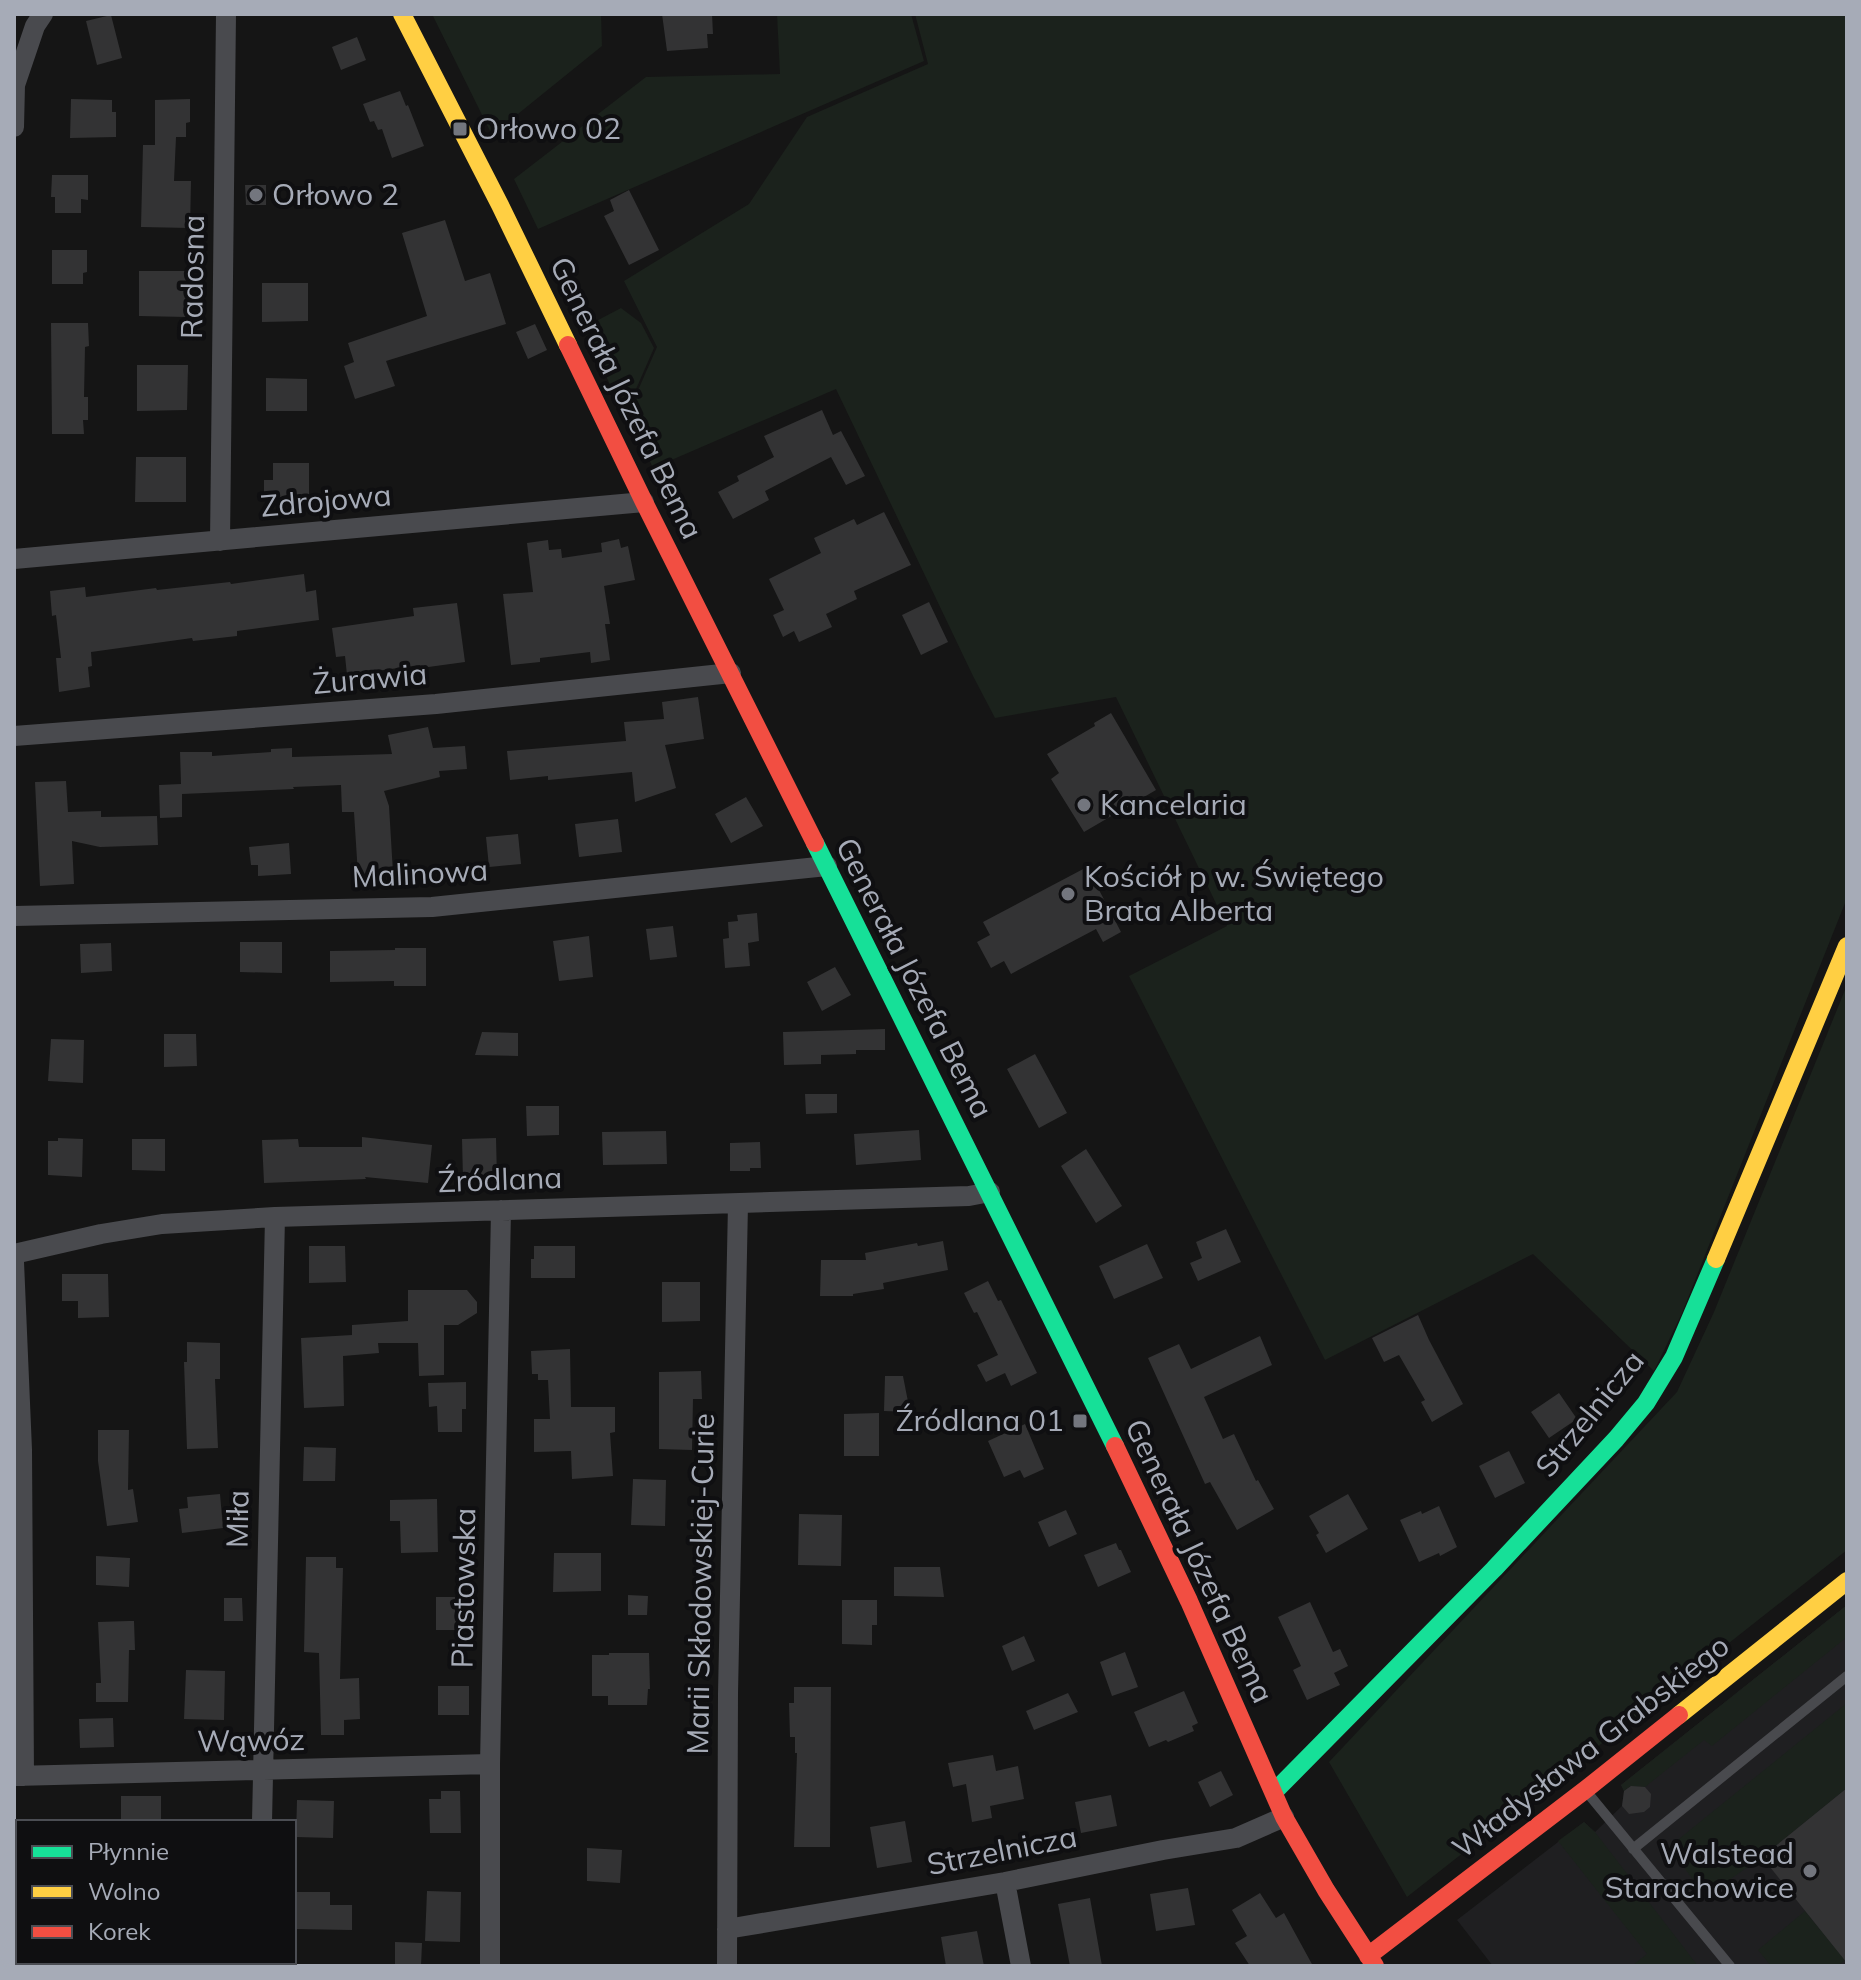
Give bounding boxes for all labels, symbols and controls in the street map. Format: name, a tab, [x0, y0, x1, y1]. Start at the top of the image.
place label: Orłowo 02	[476, 109, 621, 147]
marker: Orłowo 02	[451, 120, 469, 138]
place label: Orłowo 2	[272, 175, 399, 213]
marker: Orłowo 2	[247, 186, 265, 204]
street label: Radosna	[172, 215, 212, 339]
street label: Generała Józefa Bema	[542, 250, 712, 545]
street label: Zdrojowa	[259, 475, 393, 525]
street label: Żurawia	[311, 654, 429, 702]
place label: Kancelaria	[1100, 785, 1247, 823]
marker: Kancelaria	[1075, 796, 1093, 814]
street label: Generała Józefa Bema	[828, 831, 1002, 1124]
street label: Malinowa	[351, 850, 489, 896]
place label: Kościół p w. Świętego Brata Alberta	[1084, 857, 1384, 929]
marker: Kościół p w. Świętego Brata Alberta	[1059, 885, 1077, 903]
street label: Źródlana	[437, 1158, 563, 1200]
street label: Strzelnicza	[1527, 1342, 1652, 1484]
place label: Źródlana 01	[896, 1401, 1064, 1439]
marker: Źródlana 01	[1071, 1412, 1089, 1430]
street label: Generała Józefa Bema	[1117, 1412, 1282, 1709]
street label: Marii Skłodowskiej-Curie	[678, 1413, 722, 1755]
street label: Miła	[217, 1490, 257, 1548]
street label: Piastowska	[443, 1507, 483, 1669]
street label: Władysława Grabskiego	[1444, 1626, 1737, 1866]
street label: Wąwóz	[197, 1720, 305, 1760]
street label: Strzelnicza	[924, 1817, 1080, 1883]
legend	[16, 1820, 296, 1964]
place label: Walstead Starachowice	[1605, 1834, 1794, 1906]
text: Płynnie	[88, 1836, 169, 1866]
marker: Walstead Starachowice	[1801, 1862, 1819, 1880]
text: Wolno	[88, 1876, 160, 1906]
text: Korek	[88, 1916, 151, 1946]

